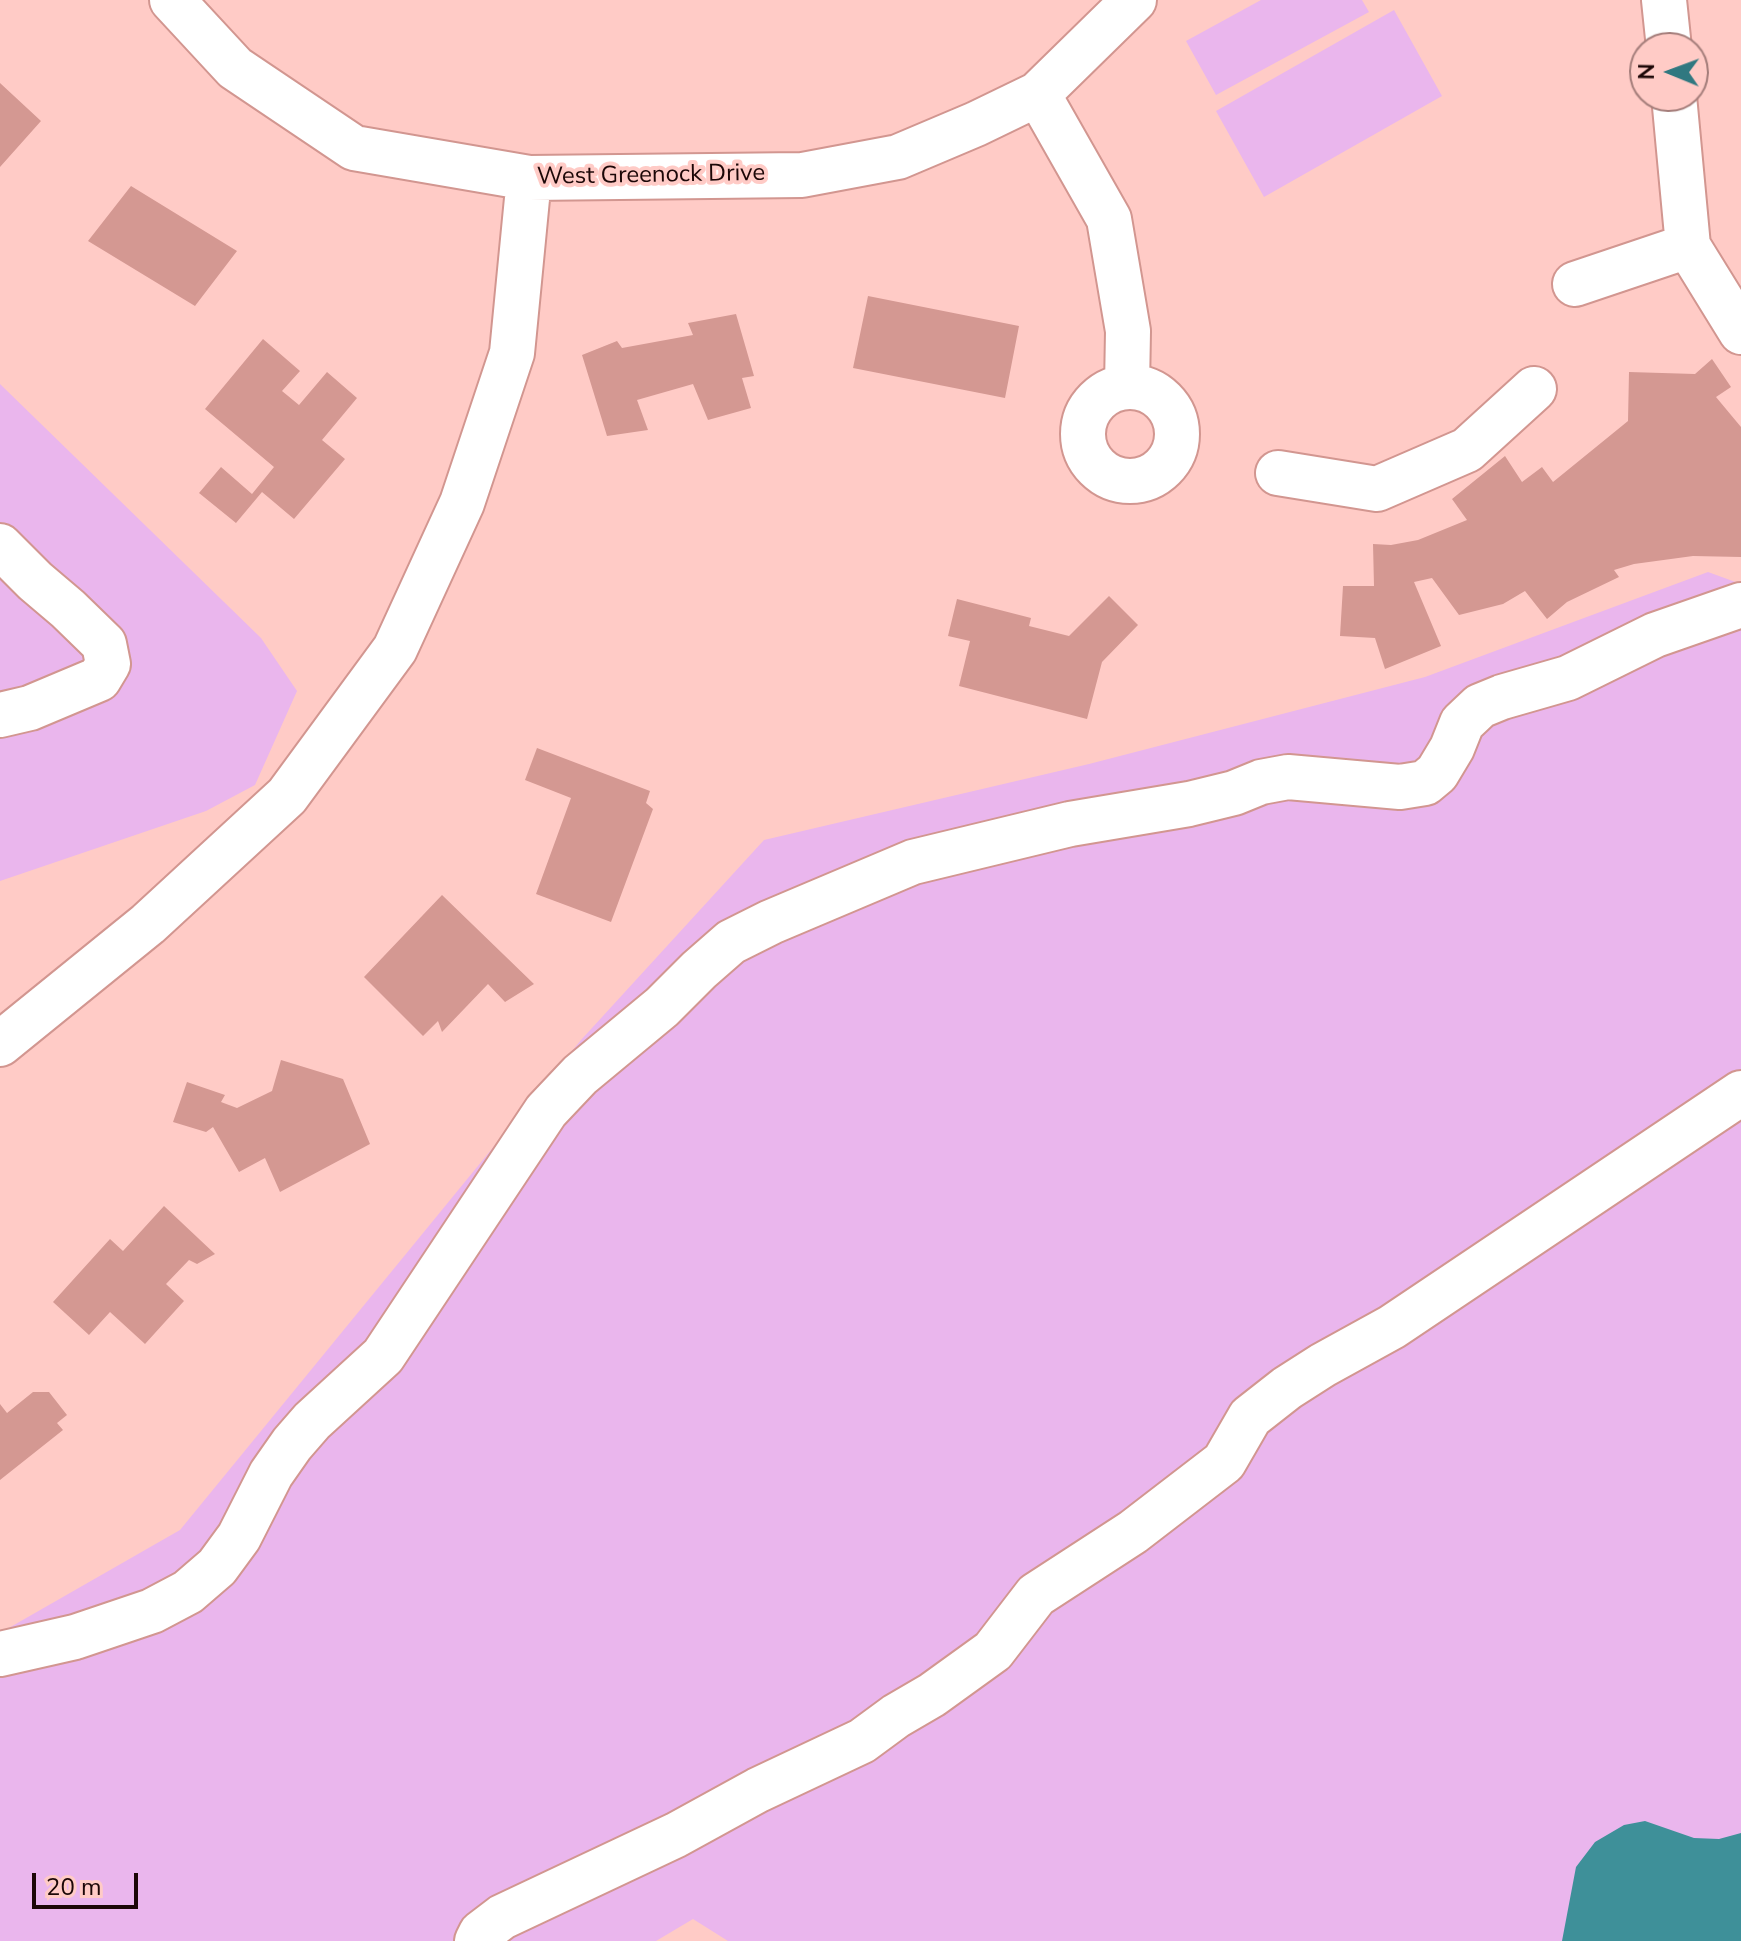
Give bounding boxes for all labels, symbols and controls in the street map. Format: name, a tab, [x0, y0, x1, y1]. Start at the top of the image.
north arrow	[1629, 32, 1709, 112]
text: N	[1632, 63, 1662, 80]
street label: West Greenock Drive	[537, 160, 765, 192]
scale bar	[36, 1857, 142, 1907]
text: 20 m	[46, 1871, 102, 1903]

